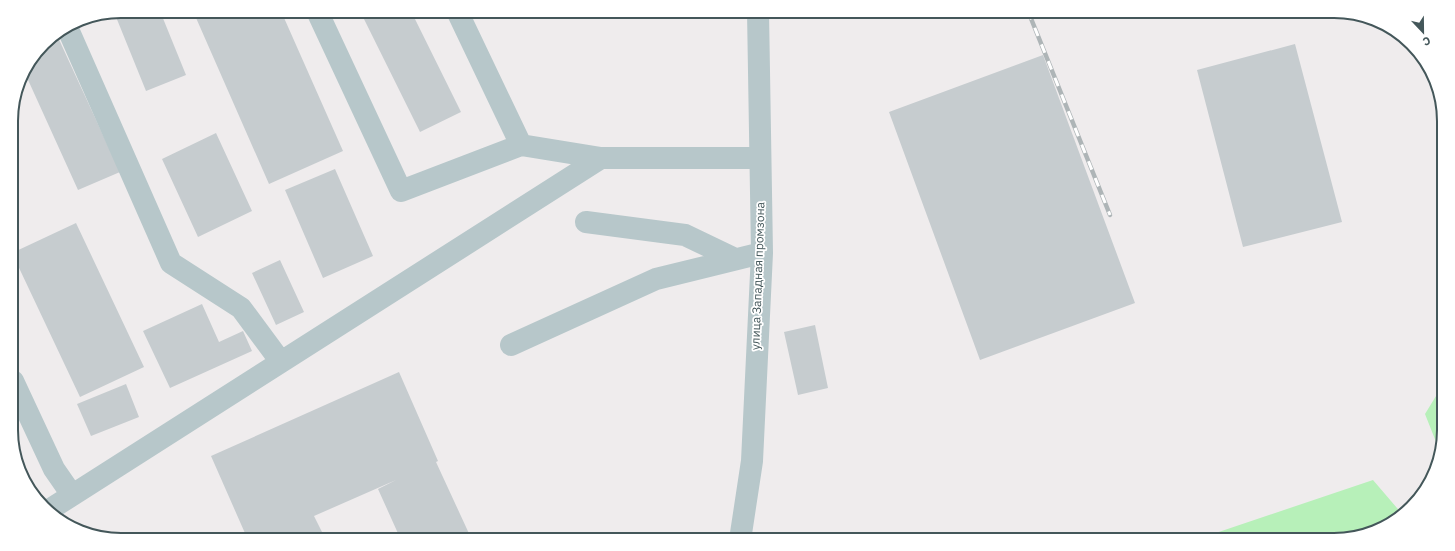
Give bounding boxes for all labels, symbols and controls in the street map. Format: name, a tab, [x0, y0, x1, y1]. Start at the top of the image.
north arrow	[1403, 12, 1443, 52]
text: С	[1421, 33, 1433, 49]
street label: улица Западная промзона	[747, 201, 768, 350]

